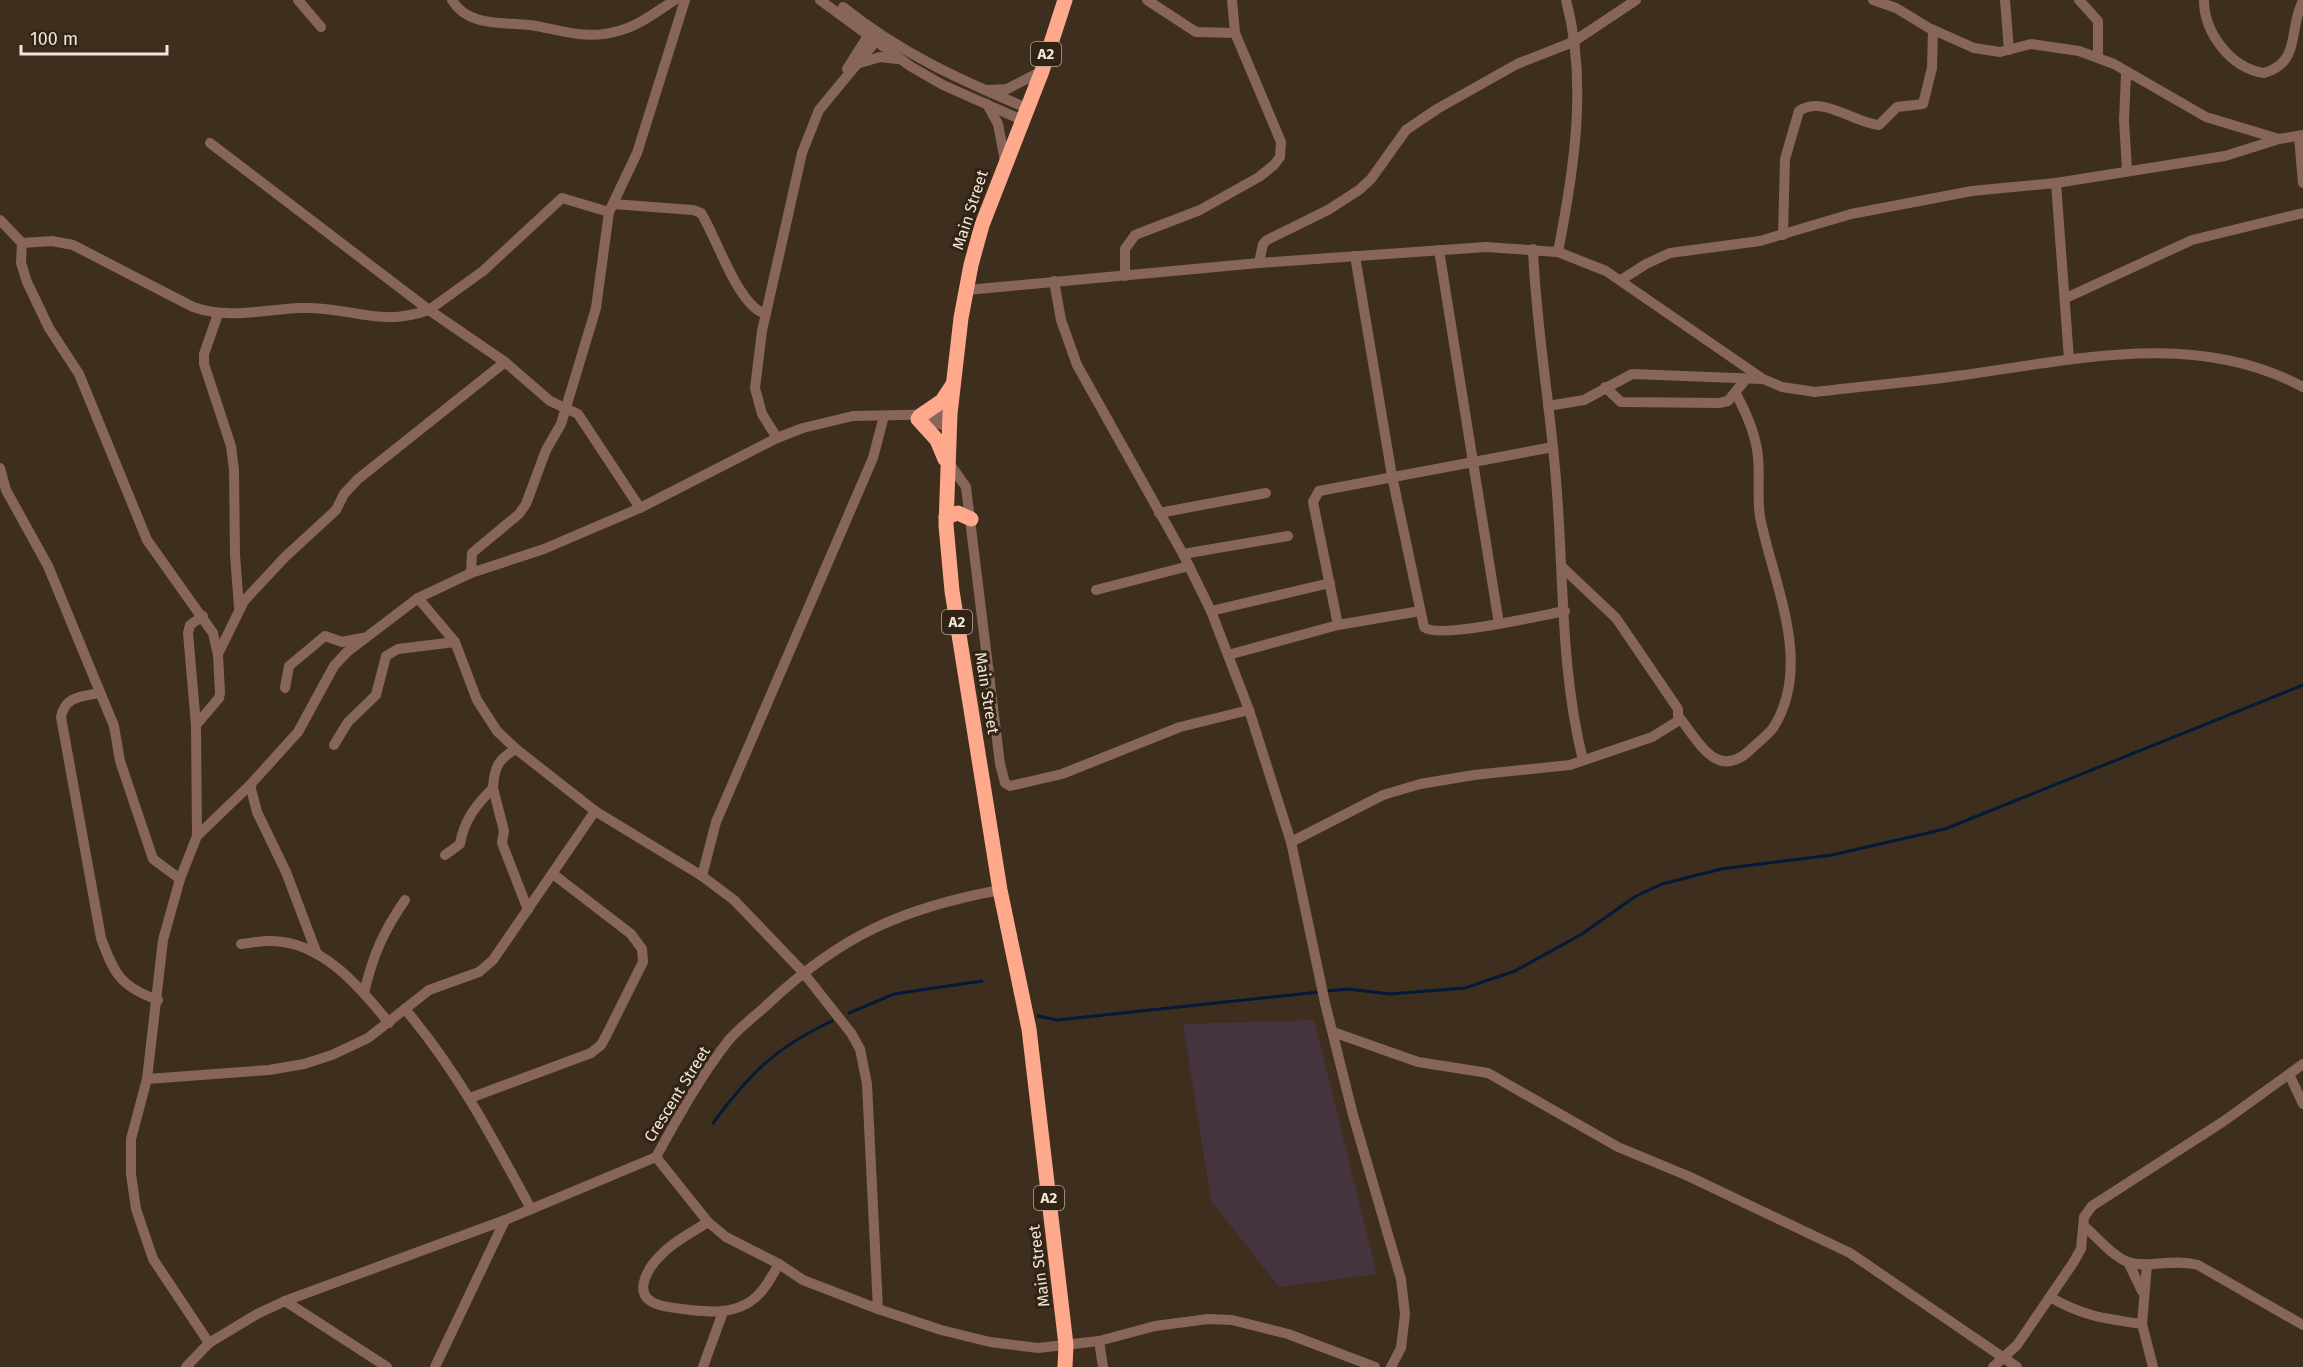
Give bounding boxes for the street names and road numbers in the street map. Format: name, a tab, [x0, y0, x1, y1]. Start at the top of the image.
road number: A2	[1031, 42, 1061, 66]
street label: Main Street	[948, 168, 992, 252]
road number: A2	[942, 610, 972, 634]
street label: Main Street	[971, 651, 1003, 736]
street label: Crescent Street	[640, 1042, 714, 1145]
road number: A2	[1034, 1186, 1064, 1210]
street label: Main Street	[1025, 1224, 1053, 1308]

